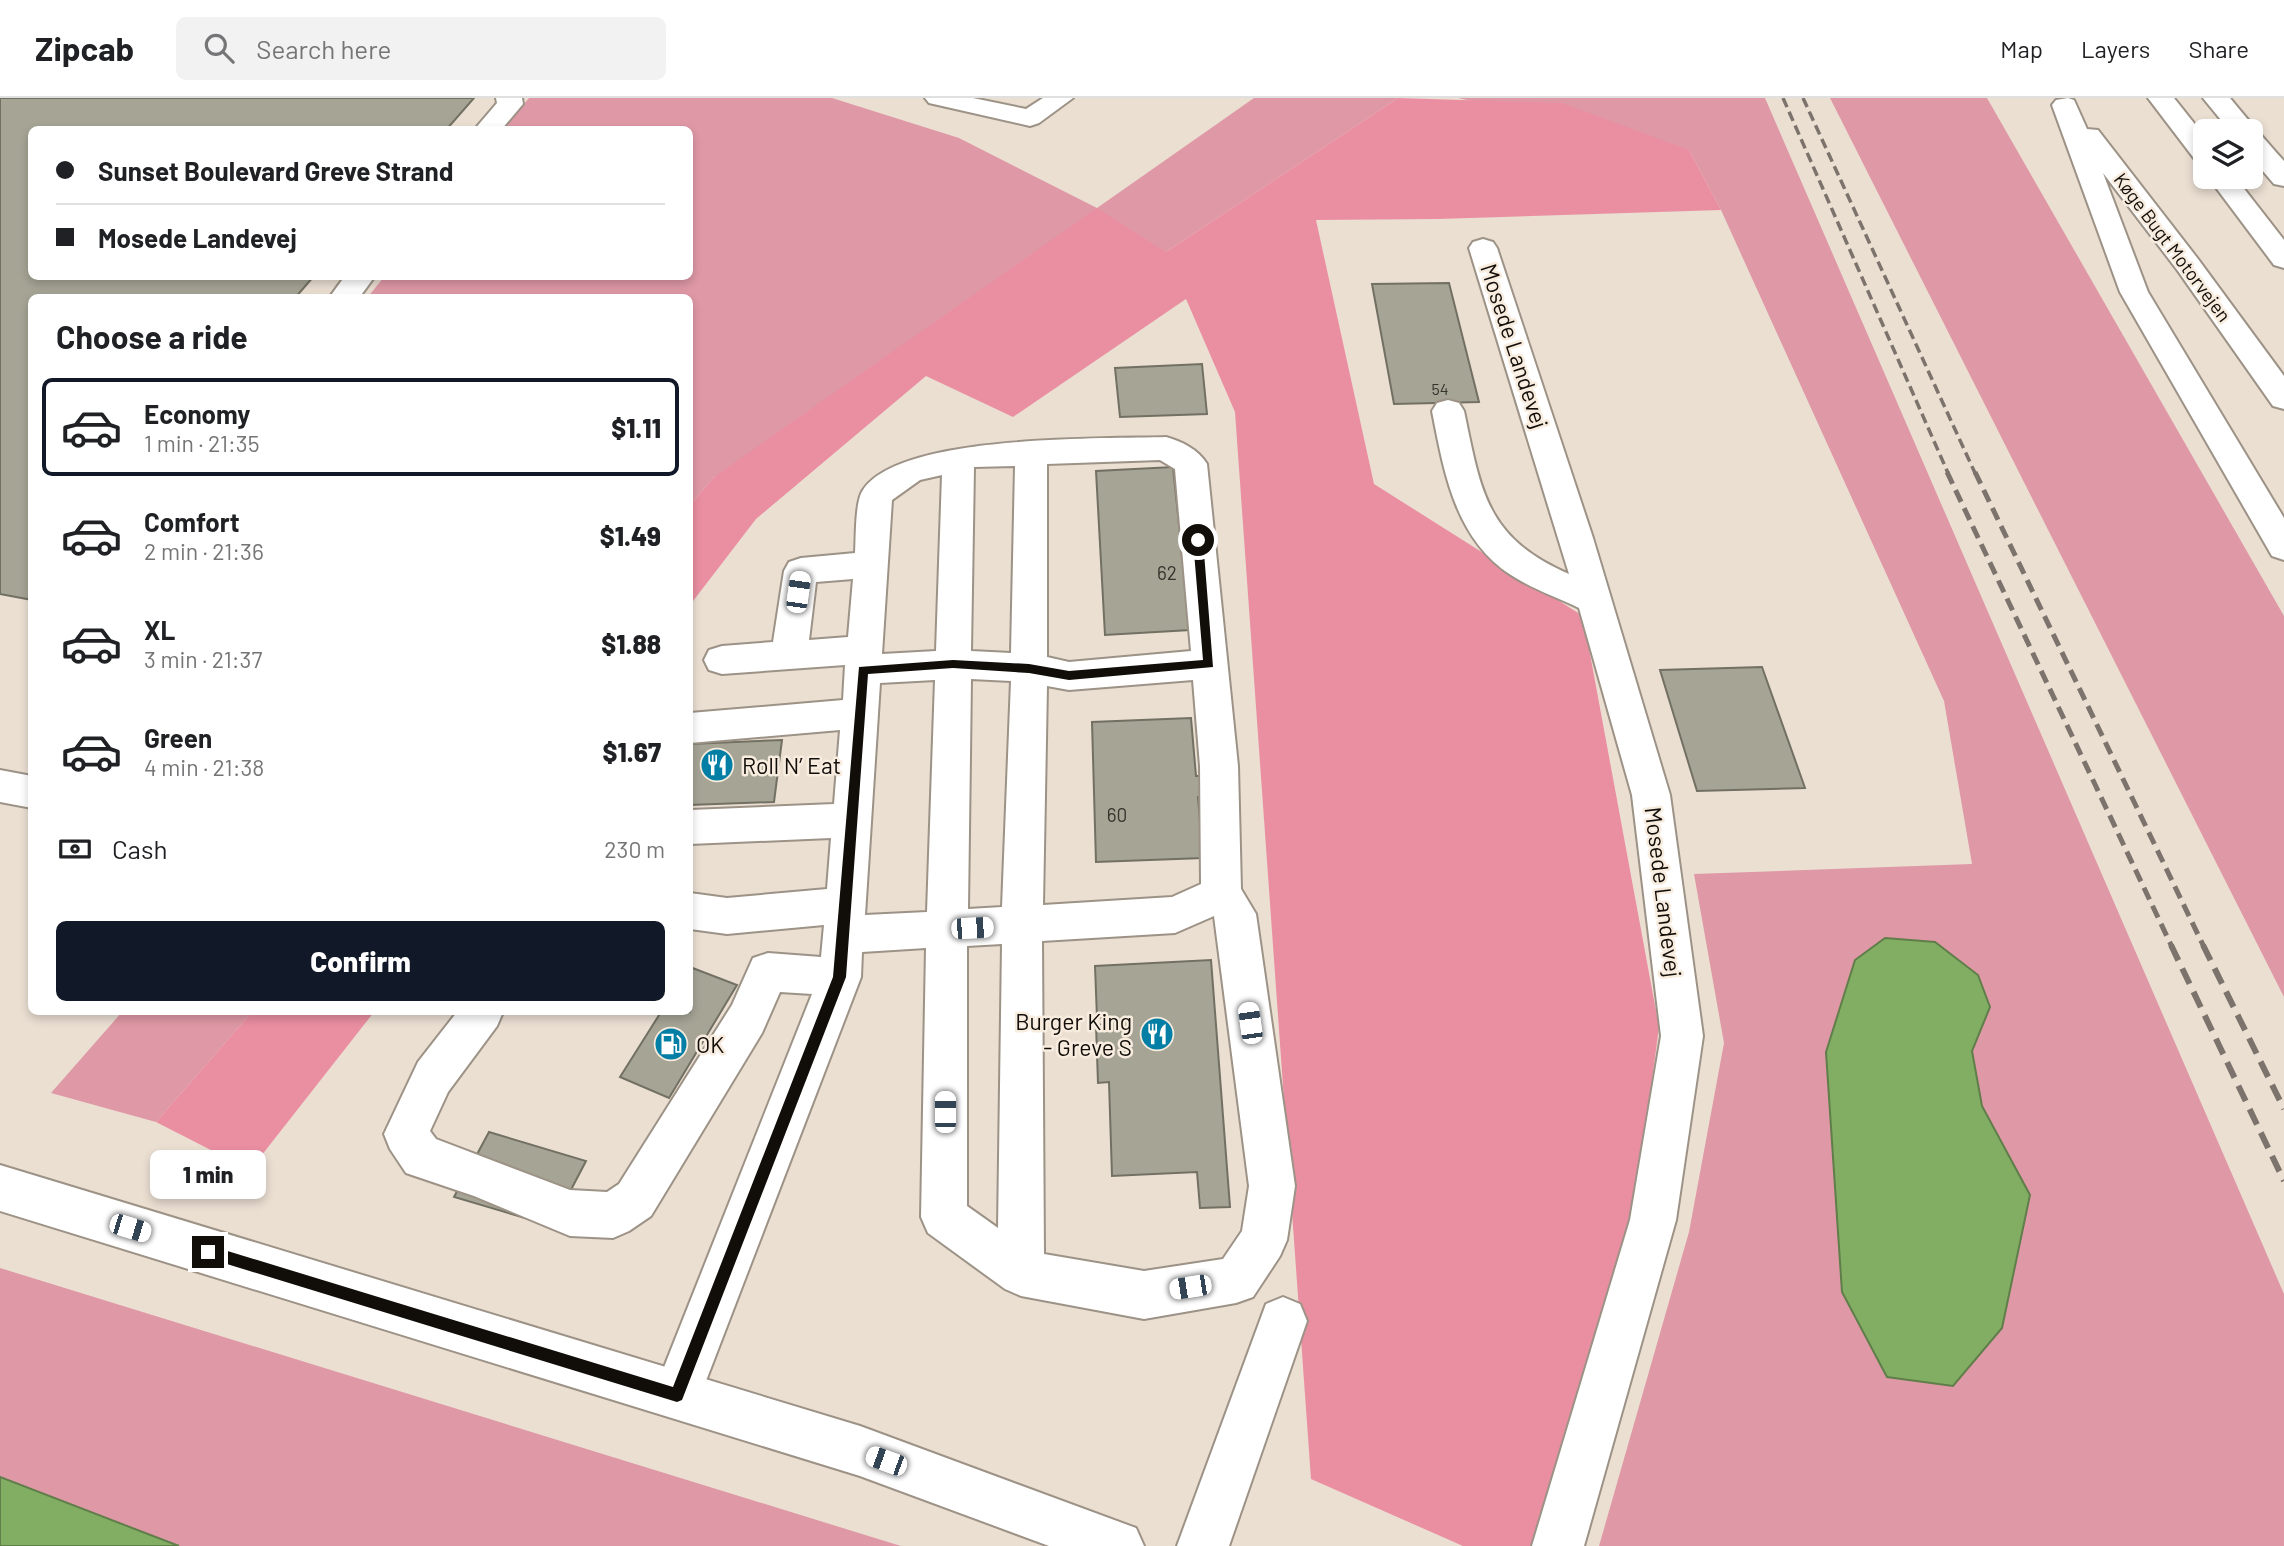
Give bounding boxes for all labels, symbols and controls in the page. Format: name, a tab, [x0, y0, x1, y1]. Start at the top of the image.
search box	[176, 17, 666, 80]
text: Zipcab	[35, 28, 134, 68]
icon: search	[200, 29, 238, 67]
text: Search here	[256, 33, 391, 64]
text: Map	[2000, 34, 2043, 63]
text: Layers	[2081, 34, 2150, 63]
text: Share	[2188, 34, 2249, 63]
map controls	[2193, 119, 2263, 189]
button: layers	[2193, 119, 2263, 189]
text: Sunset Boulevard Greve Strand	[98, 155, 453, 186]
street label: Køge Bugt Motorvejen	[2110, 168, 2236, 326]
text: Mosede Landevej	[98, 222, 297, 253]
street label: Mosede Landevej	[1475, 260, 1555, 432]
text: Choose a ride	[56, 317, 248, 355]
house number: 54	[1431, 379, 1449, 398]
icon: car	[60, 396, 123, 459]
text: Economy	[144, 398, 250, 429]
text: $1.11	[611, 412, 661, 443]
text: 1 min · 21:35	[144, 429, 259, 457]
icon: car	[60, 504, 123, 567]
text: Comfort	[144, 506, 240, 537]
text: $1.49	[600, 520, 661, 551]
route start	[1182, 524, 1214, 556]
text: 2 min · 21:36	[144, 537, 264, 565]
house number: 62	[1157, 561, 1177, 584]
car	[785, 570, 812, 614]
icon: car	[60, 612, 123, 675]
text: XL	[144, 614, 175, 645]
text: $1.88	[601, 628, 661, 659]
text: 3 min · 21:37	[144, 645, 262, 673]
icon: car	[60, 720, 123, 783]
text: Green	[144, 722, 212, 753]
text: $1.67	[603, 736, 661, 767]
restaurant icon: Roll N’ Eat	[698, 746, 736, 784]
place label: Roll N’ Eat	[742, 751, 841, 779]
text: 4 min · 21:38	[144, 753, 264, 781]
house number: 60	[1107, 803, 1127, 826]
street label: Mosede Landevej	[1640, 805, 1688, 979]
icon: cash	[56, 830, 94, 868]
text: Cash	[112, 833, 167, 864]
text: 230 m	[604, 835, 665, 863]
car	[951, 916, 994, 940]
button: Confirm	[56, 921, 665, 1001]
car	[1237, 1001, 1264, 1045]
place label: Burger King - Greve S	[1015, 1007, 1132, 1061]
restaurant icon: Burger King - Greve S	[1138, 1015, 1176, 1053]
fuel station icon: OK	[652, 1025, 690, 1063]
place label: OK	[696, 1030, 724, 1058]
car	[935, 1091, 956, 1133]
callout: 1 min	[150, 1150, 266, 1200]
text: 1 min	[183, 1160, 233, 1188]
car	[107, 1212, 154, 1244]
route end	[192, 1236, 224, 1268]
car	[1168, 1273, 1213, 1301]
car	[863, 1444, 910, 1478]

